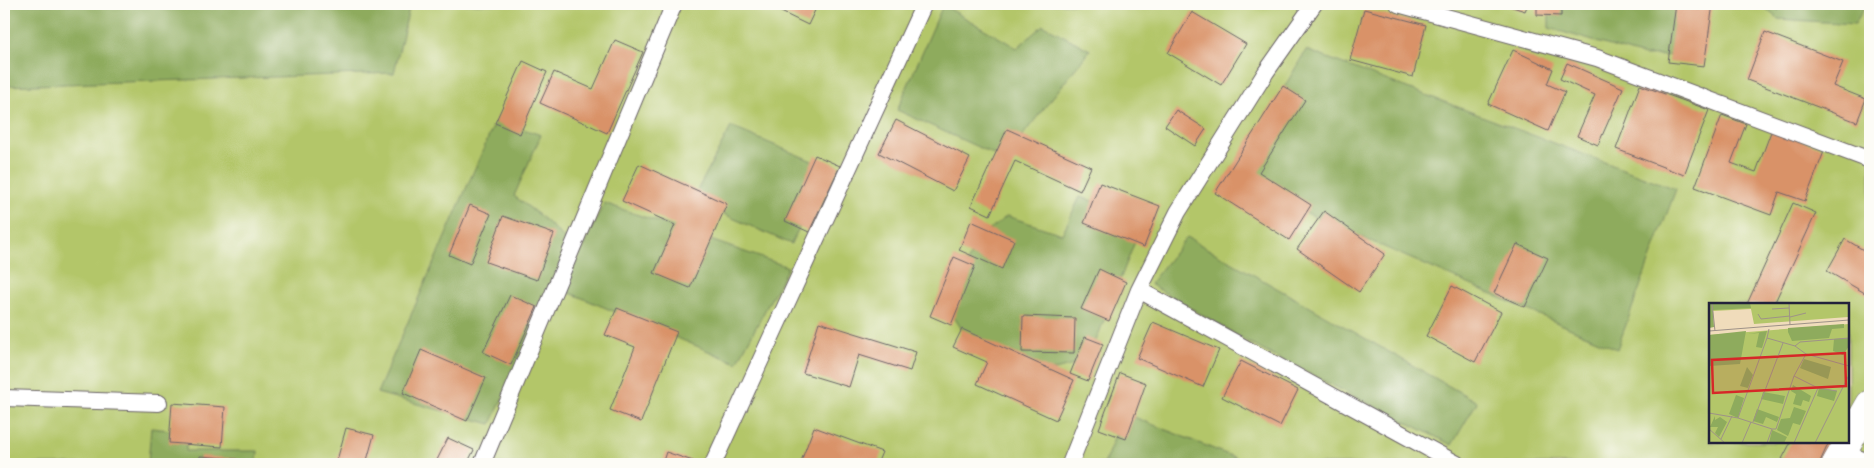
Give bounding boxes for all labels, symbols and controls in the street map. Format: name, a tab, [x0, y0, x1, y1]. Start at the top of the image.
inset map	[1709, 303, 1849, 443]

